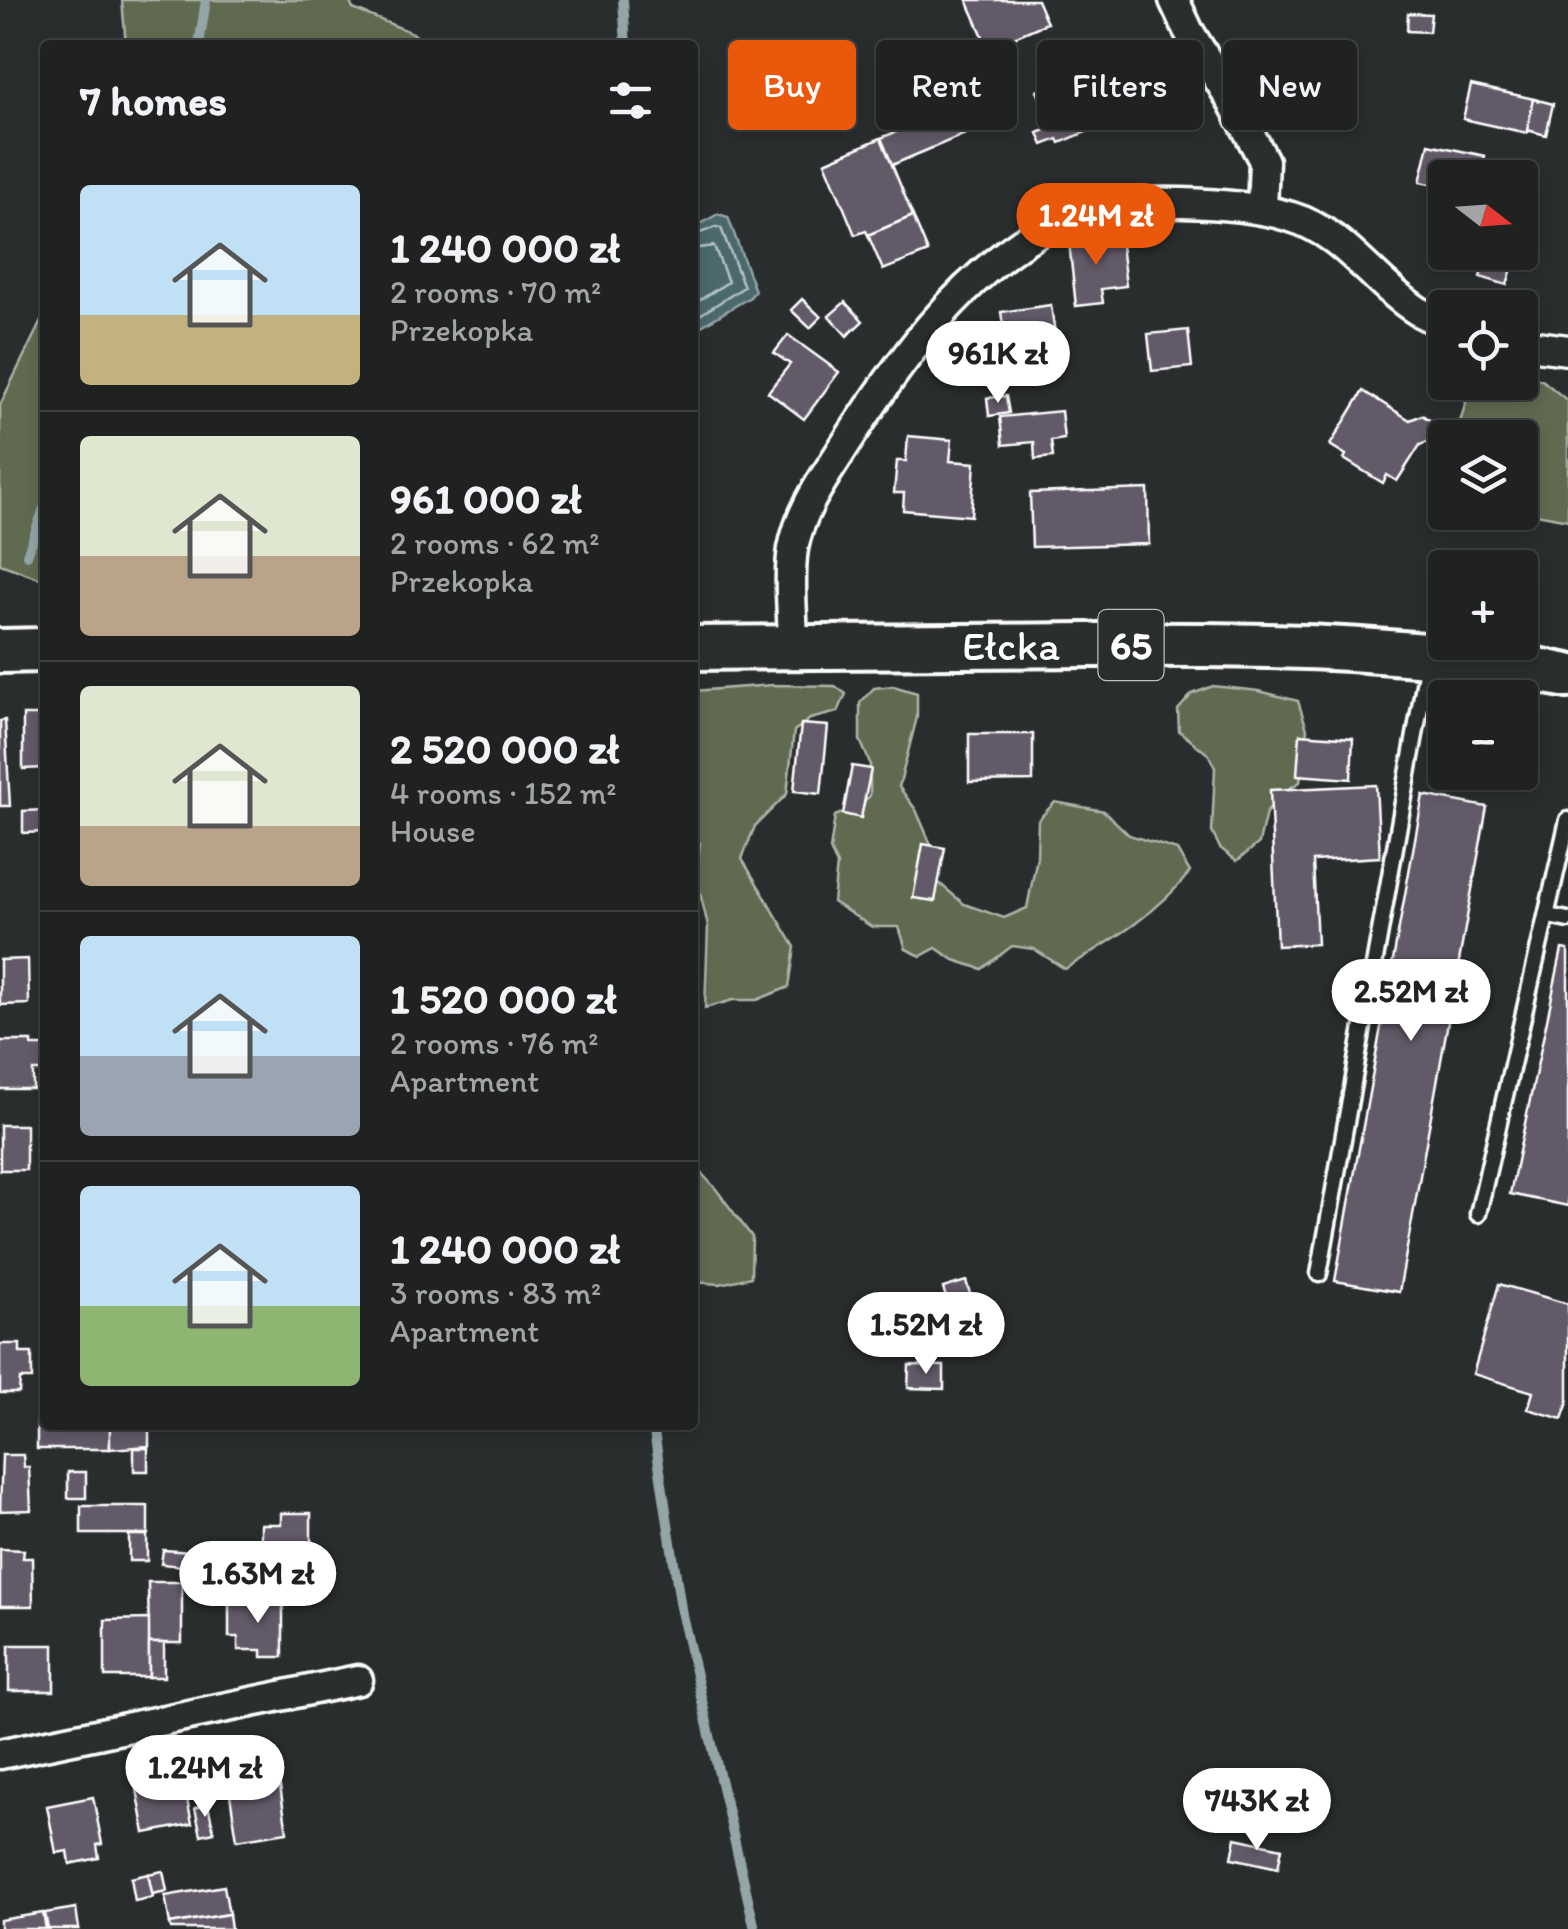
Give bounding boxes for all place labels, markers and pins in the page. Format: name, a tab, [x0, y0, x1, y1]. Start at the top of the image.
pin: 1.24M zł	[993, 183, 1199, 268]
pin: 961K zł	[906, 321, 1090, 406]
pin: 2.52M zł	[1308, 959, 1514, 1044]
pin: 1.52M zł	[823, 1292, 1029, 1377]
pin: 1.63M zł	[155, 1541, 361, 1626]
pin: 1.24M zł	[102, 1735, 308, 1820]
pin: 743K zł	[1165, 1768, 1349, 1853]

